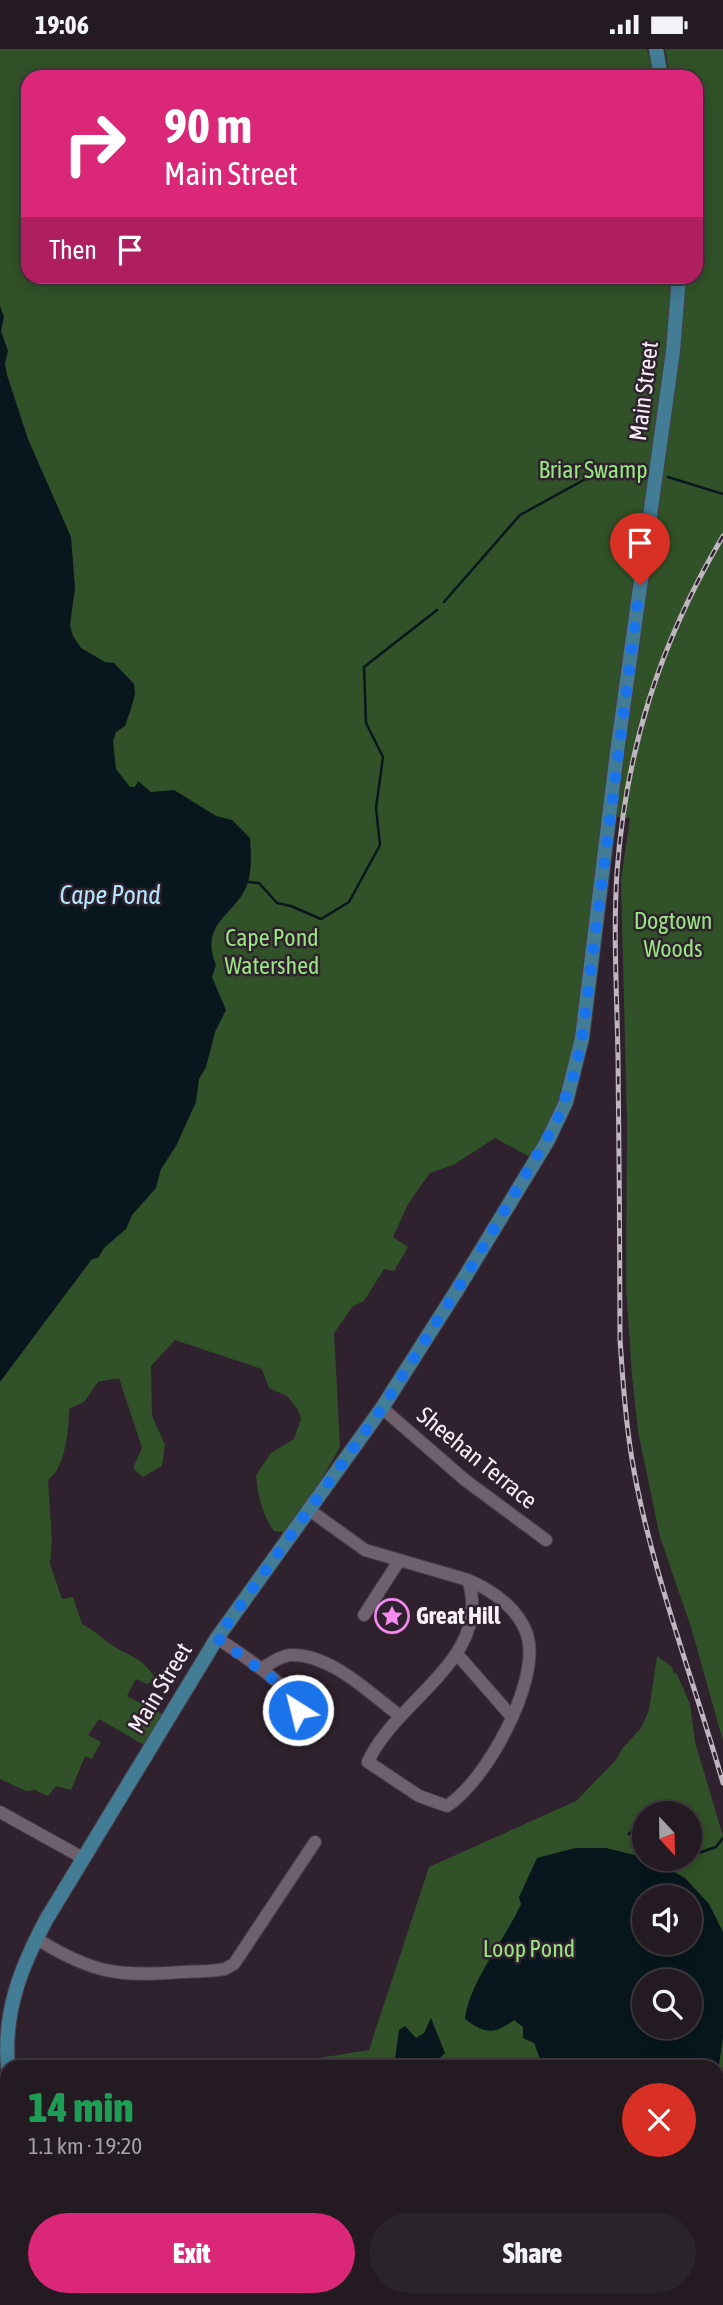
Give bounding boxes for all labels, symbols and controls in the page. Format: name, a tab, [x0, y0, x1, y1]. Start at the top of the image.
text: 19:06	[35, 10, 89, 40]
text: 90 m	[164, 97, 252, 153]
icon: right	[49, 98, 140, 189]
text: Main Street	[164, 155, 298, 192]
icon: arrive	[111, 231, 149, 269]
text: Then	[49, 235, 97, 265]
street label: Main Street	[624, 339, 663, 442]
park label: Briar Swamp	[538, 456, 648, 483]
pin	[610, 513, 670, 585]
icon: arrive	[621, 524, 659, 562]
water label: Cape Pond	[59, 880, 161, 910]
park label: Dogtown Woods	[634, 907, 712, 962]
park label: Cape Pond Watershed	[225, 924, 319, 979]
street label: Sheehan Terrace	[412, 1401, 542, 1514]
place icon: Great Hill	[373, 1597, 411, 1635]
place label: Great Hill	[416, 1602, 501, 1629]
street label: Main Street	[122, 1638, 197, 1738]
position arrow	[261, 1673, 335, 1747]
north arrow	[632, 1801, 702, 1871]
map controls	[632, 1801, 702, 2039]
button: sound	[632, 1885, 702, 1955]
park label: Loop Pond	[483, 1935, 575, 1962]
button: search	[632, 1969, 702, 2039]
text: 14 min	[28, 2083, 134, 2131]
button: close	[622, 2083, 696, 2157]
text: 1.1 km · 19:20	[28, 2133, 142, 2159]
button: Exit	[28, 2213, 355, 2293]
button: Share	[369, 2213, 696, 2293]

